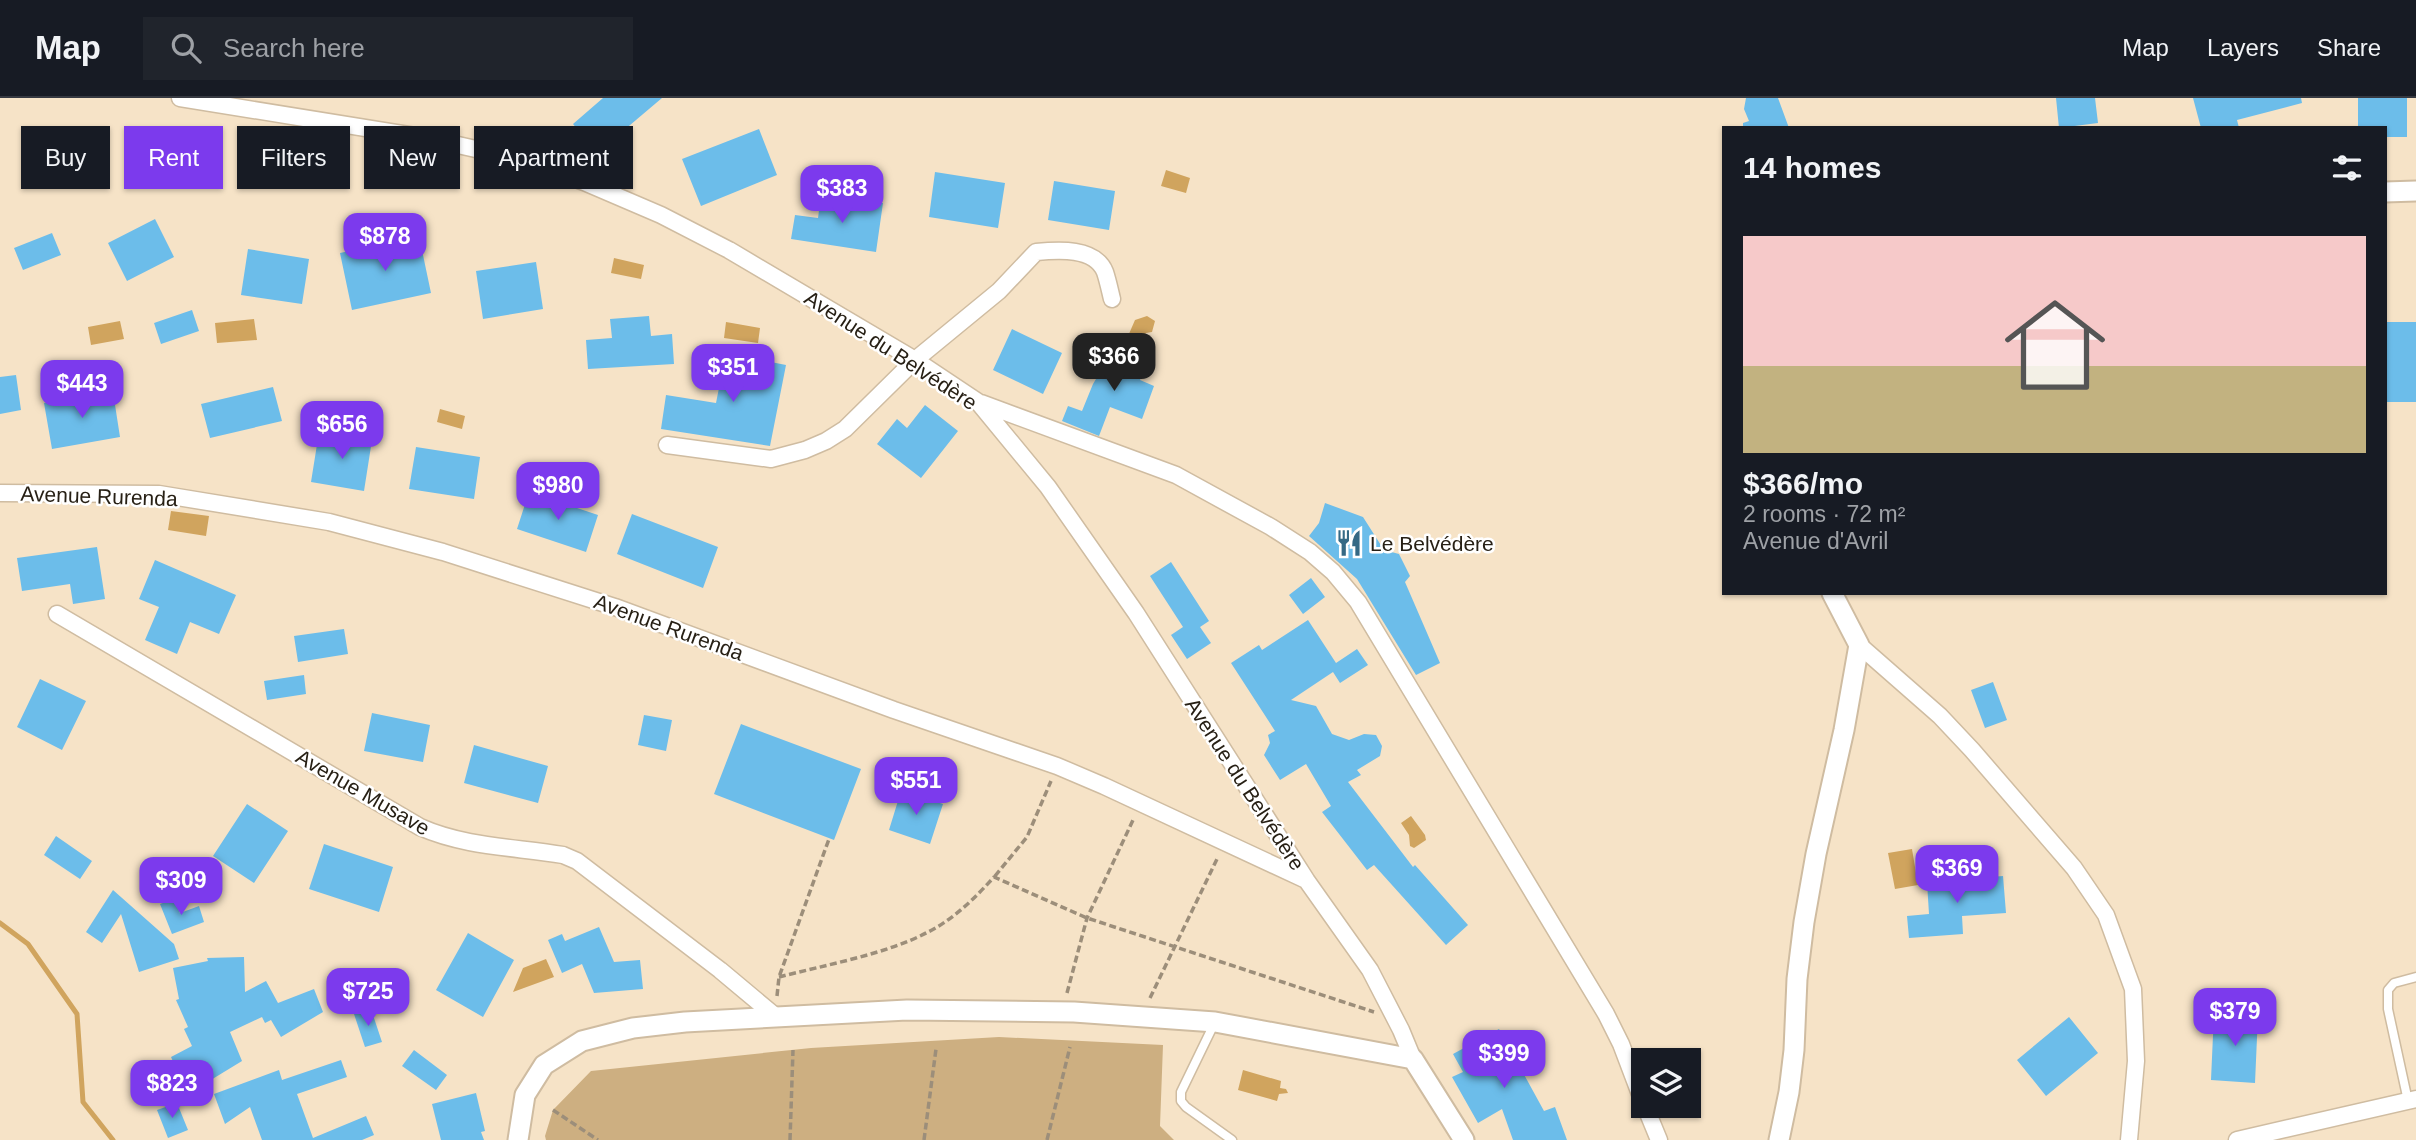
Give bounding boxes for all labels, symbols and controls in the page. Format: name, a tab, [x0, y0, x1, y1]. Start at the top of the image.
search box	[143, 17, 633, 80]
text: Map	[35, 29, 101, 66]
icon: search	[167, 29, 205, 67]
text: Search here	[223, 33, 365, 63]
text: Map	[2122, 34, 2169, 61]
text: Layers	[2207, 34, 2279, 61]
text: Share	[2317, 34, 2381, 61]
chip: Buy	[21, 126, 110, 189]
chip: Rent	[124, 126, 223, 189]
chip: Filters	[237, 126, 350, 189]
chip: New	[364, 126, 460, 189]
chip: Apartment	[474, 126, 633, 189]
icon: filters	[2328, 149, 2366, 187]
text: 14 homes	[1743, 151, 1881, 184]
pin: $383	[801, 166, 883, 225]
text: $383	[816, 175, 868, 201]
pin: $878	[344, 214, 426, 273]
text: $878	[359, 223, 411, 249]
icon: home	[1992, 282, 2118, 408]
street label: Avenue du Belvédère	[801, 286, 981, 414]
pin: $366	[1073, 334, 1155, 393]
text: $366	[1088, 343, 1140, 369]
pin: $351	[692, 344, 774, 404]
text: $351	[707, 354, 759, 380]
pin: $443	[41, 360, 123, 420]
text: $443	[56, 370, 108, 396]
pin: $656	[301, 402, 383, 461]
text: $656	[316, 411, 368, 437]
pin: $980	[517, 462, 599, 522]
text: $366/mo	[1743, 467, 1863, 500]
text: $980	[532, 472, 584, 498]
street label: Avenue Rurenda	[20, 482, 178, 510]
text: 2 rooms · 72 m²	[1743, 501, 1905, 527]
restaurant icon: Le Belvédère	[1334, 528, 1364, 558]
text: Avenue d'Avril	[1743, 528, 1888, 554]
place label: Le Belvédère	[1370, 532, 1494, 555]
street label: Avenue Rurenda	[591, 589, 747, 665]
street label: Avenue du Belvédère	[1181, 694, 1309, 874]
street label: Avenue Musave	[292, 744, 434, 840]
pin: $551	[875, 758, 957, 817]
text: $551	[890, 767, 942, 793]
pin: $369	[1916, 846, 1998, 905]
text: $369	[1931, 855, 1983, 881]
pin: $309	[140, 858, 222, 917]
text: $309	[155, 867, 207, 893]
pin: $725	[327, 968, 409, 1028]
text: $725	[342, 978, 394, 1004]
pin: $379	[2194, 988, 2276, 1048]
text: $379	[2209, 998, 2261, 1024]
pin: $399	[1463, 1030, 1545, 1090]
text: $399	[1478, 1040, 1530, 1066]
map controls	[1631, 1048, 1701, 1118]
button: layers	[1631, 1048, 1701, 1118]
pin: $823	[131, 1060, 213, 1120]
text: $823	[146, 1070, 198, 1096]

